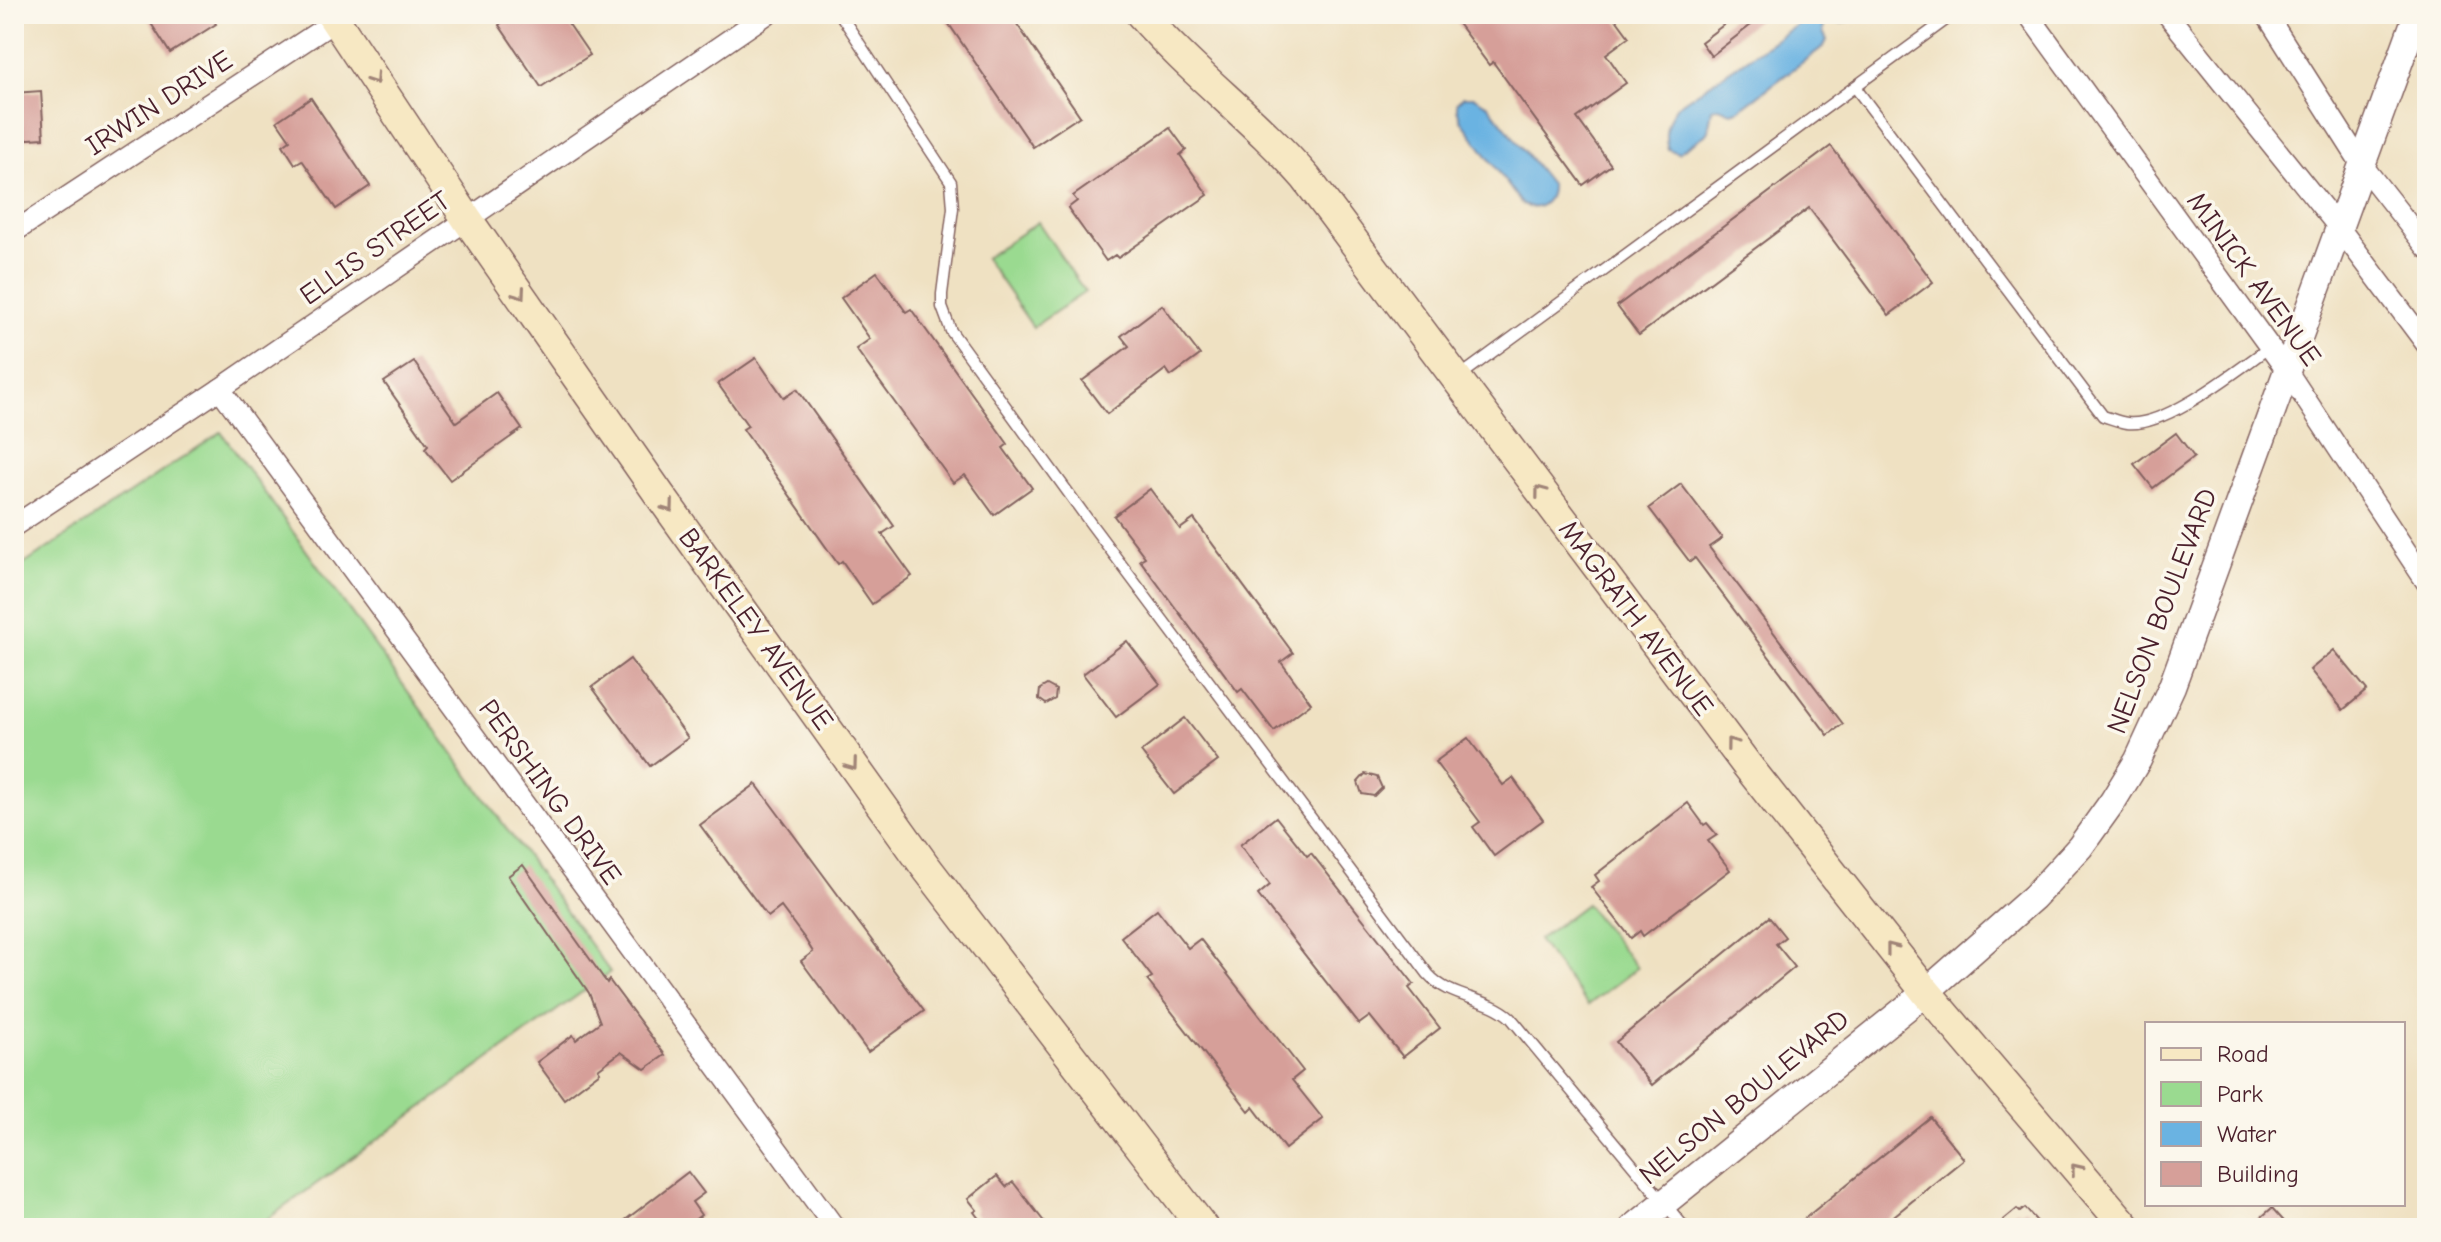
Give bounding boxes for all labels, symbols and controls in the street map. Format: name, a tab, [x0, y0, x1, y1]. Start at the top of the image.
street label: IRWIN DRIVE	[80, 44, 238, 162]
one-way arrow	[364, 70, 379, 85]
street label: ELLIS STREET	[294, 184, 456, 312]
street label: MINICK AVENUE	[2180, 186, 2328, 372]
one-way arrow	[510, 286, 525, 300]
street label: NELSON BOULEVARD	[2100, 484, 2224, 738]
one-way arrow	[1535, 486, 1550, 500]
one-way arrow	[659, 499, 674, 513]
street label: MAGRATH AVENUE	[1552, 514, 1720, 722]
street label: BARKELEY AVENUE	[672, 522, 840, 736]
street label: PERSHING DRIVE	[472, 693, 628, 891]
one-way arrow	[1726, 738, 1740, 752]
one-way arrow	[843, 756, 857, 770]
one-way arrow	[1887, 942, 1901, 957]
street label: NELSON BOULEVARD	[1633, 1003, 1855, 1191]
legend	[2145, 1022, 2405, 1206]
text: Road	[2217, 1040, 2269, 1068]
text: Park	[2217, 1080, 2263, 1108]
text: Water	[2217, 1120, 2277, 1148]
text: Building	[2217, 1160, 2299, 1188]
one-way arrow	[2071, 1163, 2086, 1178]

